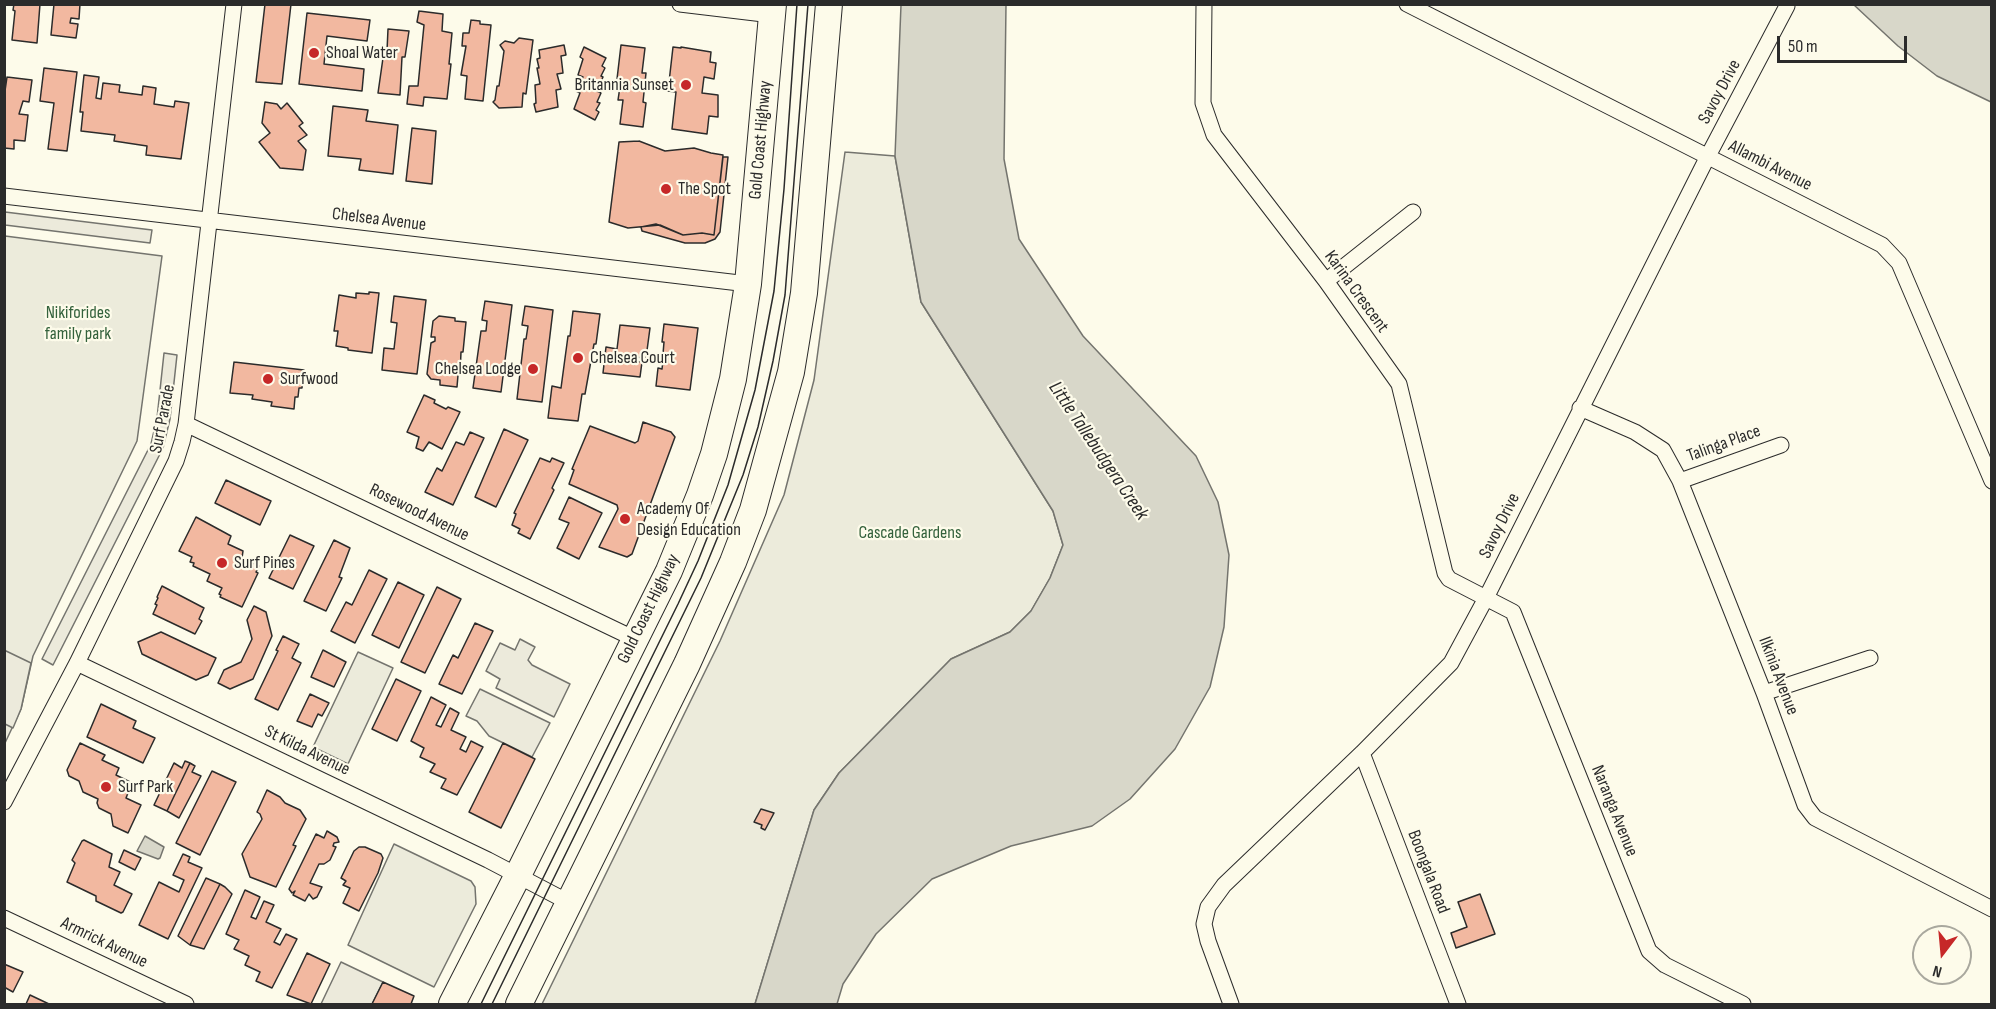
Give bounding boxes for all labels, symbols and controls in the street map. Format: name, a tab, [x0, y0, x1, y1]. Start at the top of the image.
scale bar	[1780, 24, 1910, 62]
text: 50 m	[1788, 36, 1818, 57]
place label: Shoal Water	[326, 42, 398, 64]
marker: Shoal Water	[307, 46, 321, 60]
street label: Savoy Drive	[1694, 56, 1746, 128]
place label: Britannia Sunset	[575, 74, 674, 96]
marker: Britannia Sunset	[679, 78, 693, 92]
street label: Gold Coast Highway	[745, 80, 777, 200]
street label: Allambi Avenue	[1725, 136, 1815, 196]
place label: The Spot	[678, 178, 731, 200]
marker: The Spot	[659, 182, 673, 196]
street label: Chelsea Avenue	[331, 204, 427, 236]
street label: Karina Crescent	[1319, 247, 1393, 337]
park label: Nikiforides family park	[45, 302, 111, 344]
place label: Chelsea Court	[590, 347, 675, 369]
marker: Chelsea Court	[571, 351, 585, 365]
place label: Chelsea Lodge	[435, 358, 521, 380]
marker: Chelsea Lodge	[526, 362, 540, 376]
place label: Surfwood	[280, 368, 338, 390]
marker: Surfwood	[261, 372, 275, 386]
water label: Little Tallebudgera Creek	[1043, 377, 1153, 525]
street label: Surf Parade	[146, 383, 180, 455]
street label: Talinga Place	[1684, 421, 1764, 467]
street label: Rosewood Avenue	[365, 479, 473, 547]
street label: Savoy Drive	[1475, 490, 1525, 562]
place label: Academy Of Design Education	[637, 498, 741, 540]
marker: Academy Of Design Education	[618, 512, 632, 526]
park label: Cascade Gardens	[859, 522, 961, 544]
street label: Gold Coast Highway	[613, 551, 685, 667]
place label: Surf Pines	[234, 552, 295, 574]
marker: Surf Pines	[215, 556, 229, 570]
street label: Ilkinia Avenue	[1753, 634, 1803, 718]
street label: St Kilda Avenue	[261, 721, 353, 781]
street label: Naranga Avenue	[1586, 762, 1642, 860]
place label: Surf Park	[118, 776, 173, 798]
marker: Surf Park	[99, 780, 113, 794]
street label: Boongala Road	[1402, 827, 1454, 917]
street label: Armrick Avenue	[57, 913, 151, 973]
north arrow	[1912, 925, 1972, 985]
text: N	[1931, 961, 1944, 981]

